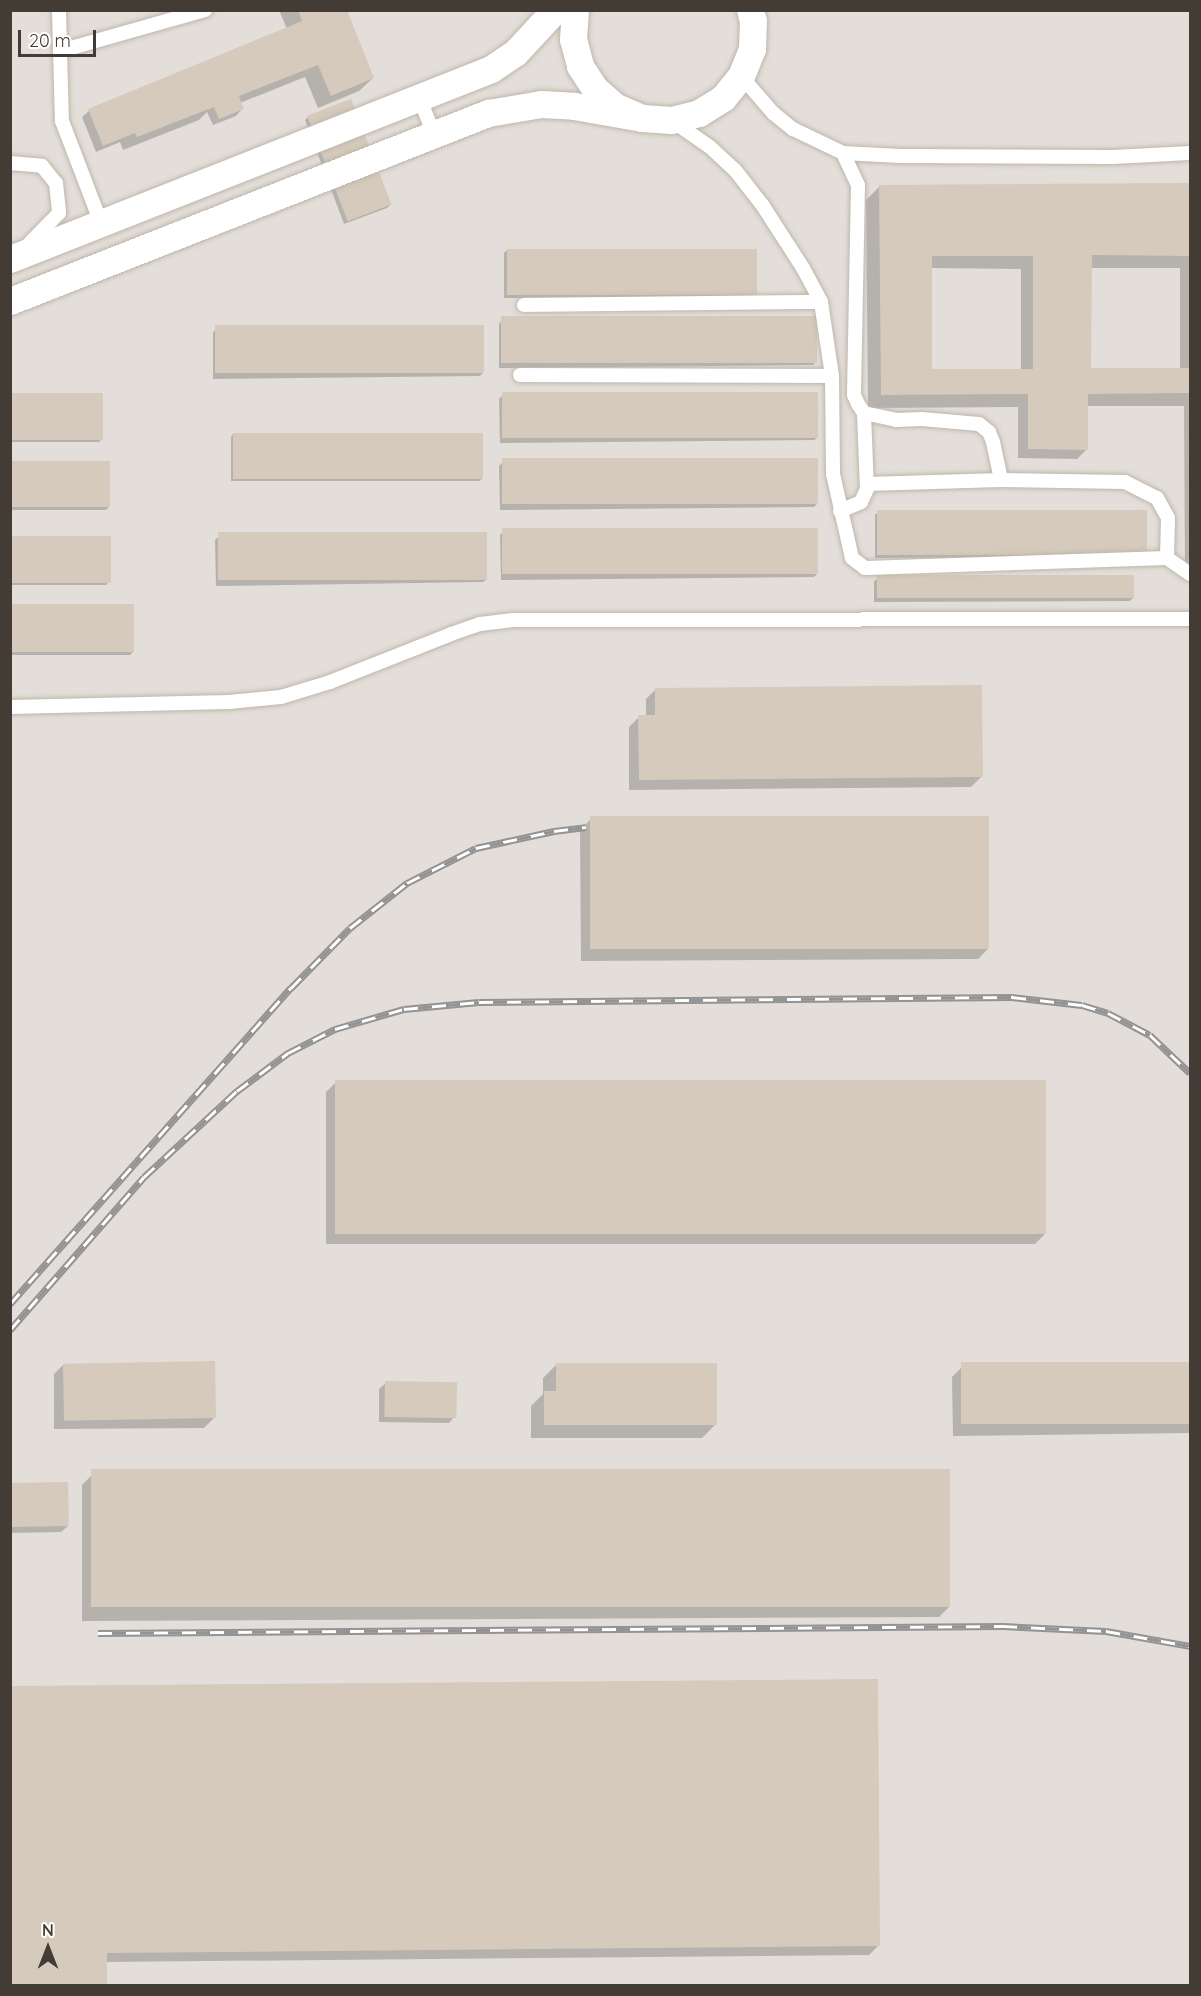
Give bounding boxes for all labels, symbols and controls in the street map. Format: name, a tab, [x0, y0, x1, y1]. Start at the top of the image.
scale bar	[21, 18, 99, 56]
text: 20 m	[29, 29, 71, 52]
north arrow	[18, 1918, 78, 1978]
text: N	[42, 1920, 54, 1940]

